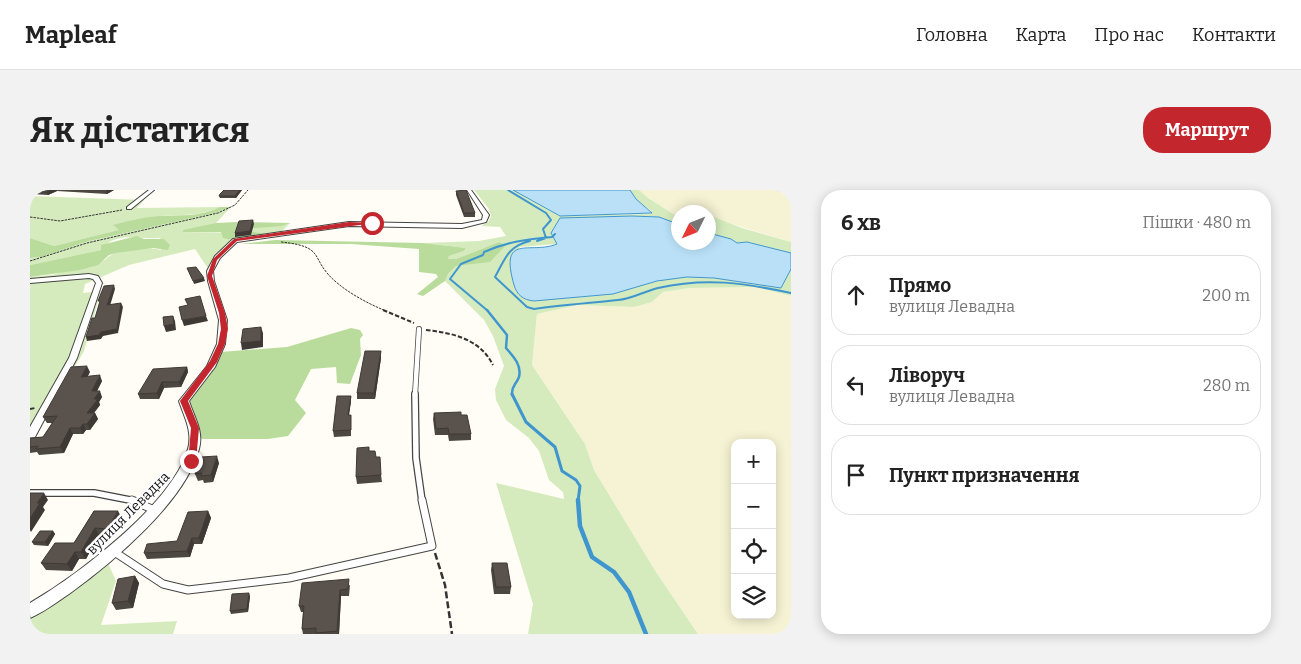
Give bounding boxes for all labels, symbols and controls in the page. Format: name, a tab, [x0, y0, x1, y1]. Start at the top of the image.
text: Mapleaf	[25, 21, 117, 49]
text: Головна	[916, 24, 988, 46]
text: Карта	[1016, 24, 1066, 46]
text: Про нас	[1094, 24, 1164, 46]
text: Контакти	[1192, 24, 1276, 46]
button: Маршрут	[1143, 107, 1271, 153]
text: Як дістатися	[30, 109, 250, 151]
north arrow	[671, 205, 716, 250]
text: 6 хв	[841, 210, 881, 236]
route start	[361, 212, 384, 235]
text: Пішки · 480 m	[1142, 213, 1251, 232]
text: Прямо	[889, 274, 951, 297]
icon: ahead	[842, 281, 870, 309]
text: 200 m	[1202, 286, 1250, 305]
text: вулиця Левадна	[889, 297, 1015, 316]
text: Ліворуч	[889, 364, 965, 387]
icon: left	[842, 371, 870, 399]
text: 280 m	[1203, 376, 1250, 395]
text: вулиця Левадна	[889, 387, 1015, 406]
map controls	[731, 439, 776, 619]
button: +	[731, 439, 776, 484]
route end	[180, 450, 203, 473]
icon: arrive	[842, 461, 870, 489]
text: Пункт призначення	[889, 464, 1080, 487]
street label: вулиця Левадна	[83, 468, 174, 558]
button: −	[731, 484, 776, 529]
button: locate	[731, 529, 776, 574]
button: layers	[731, 574, 776, 619]

